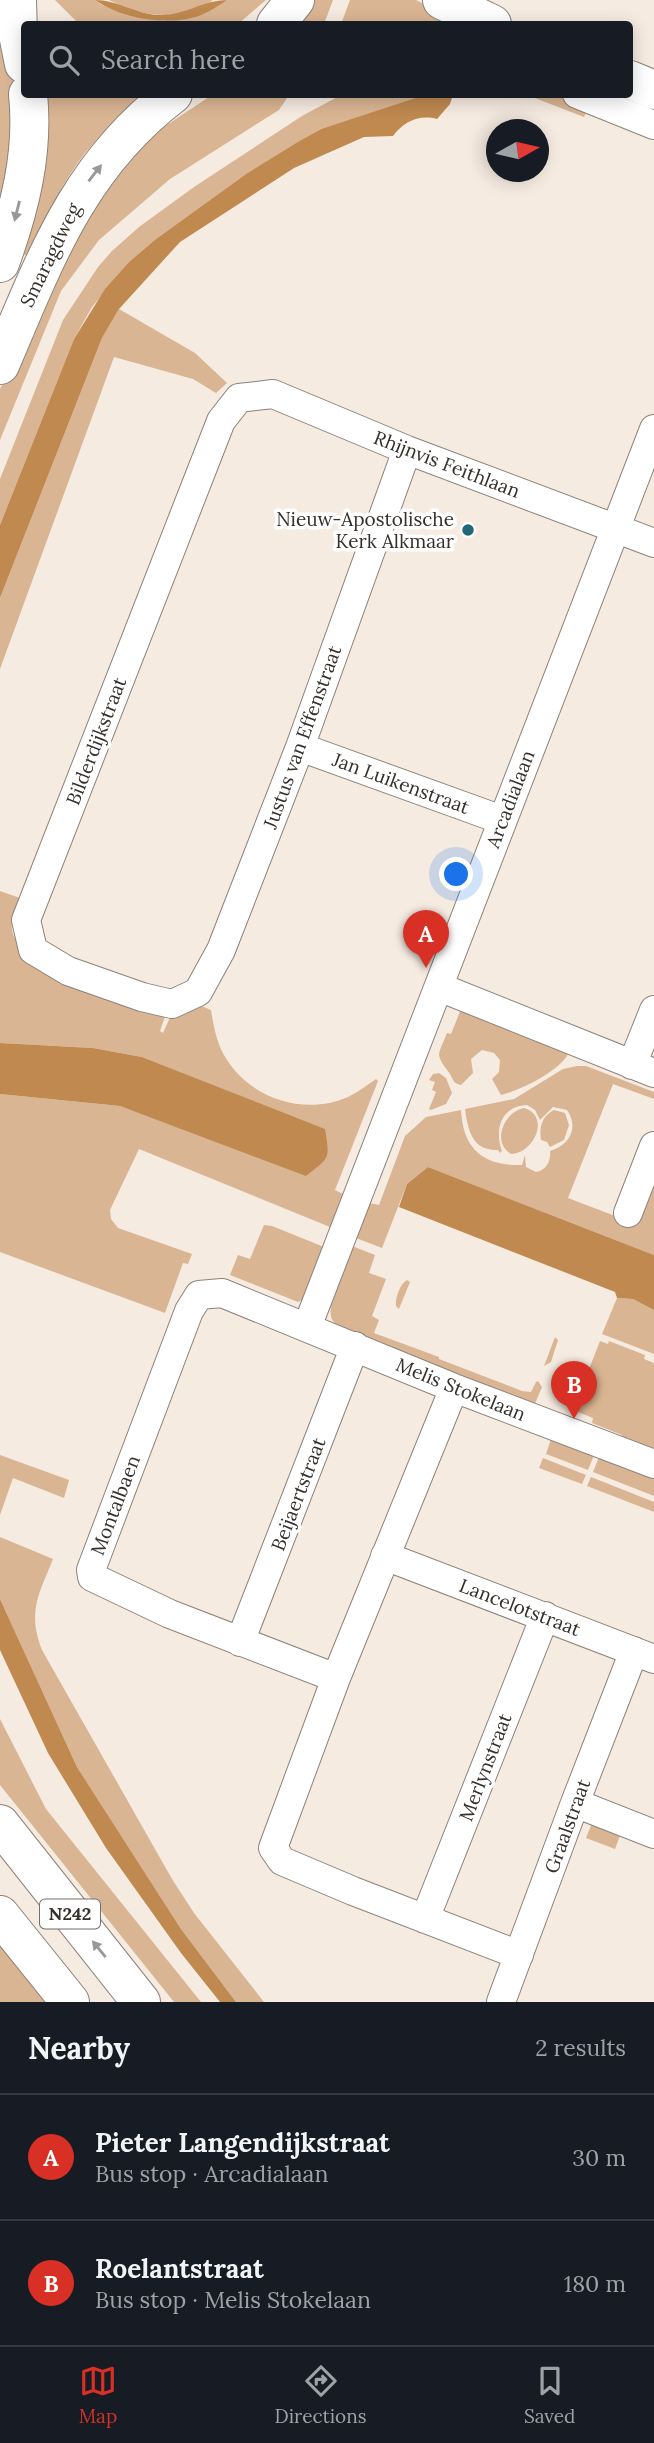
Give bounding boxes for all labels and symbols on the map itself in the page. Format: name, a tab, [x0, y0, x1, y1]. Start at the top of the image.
north arrow	[486, 119, 549, 182]
one-way arrow	[88, 164, 103, 182]
street label: Smaragdweg	[14, 199, 86, 311]
one-way arrow	[11, 200, 22, 222]
street label: Rhijnvis Feithlaan	[370, 425, 524, 503]
place label: Nieuw-Apostolische Kerk Alkmaar	[276, 507, 455, 553]
marker: Nieuw-Apostolische Kerk Alkmaar	[460, 522, 476, 538]
street label: Justus van Effenstraat	[257, 642, 347, 833]
street label: Bilderdijkstraat	[61, 673, 132, 808]
street label: Jan Luikenstraat	[328, 747, 473, 819]
street label: Arcadialaan	[480, 747, 540, 852]
your location	[439, 857, 473, 891]
pin: A	[403, 910, 449, 968]
street label: Melis Stokelaan	[393, 1352, 529, 1426]
pin: B	[551, 1361, 597, 1419]
street label: Beijaertstraat	[265, 1433, 331, 1554]
street label: Montalbaen	[85, 1452, 145, 1558]
street label: Lancelotstraat	[456, 1573, 585, 1641]
street label: Merlynstraat	[453, 1709, 517, 1824]
street label: Graalstraat	[539, 1775, 595, 1876]
road number: N242	[40, 1900, 100, 1928]
one-way arrow	[91, 1940, 106, 1958]

